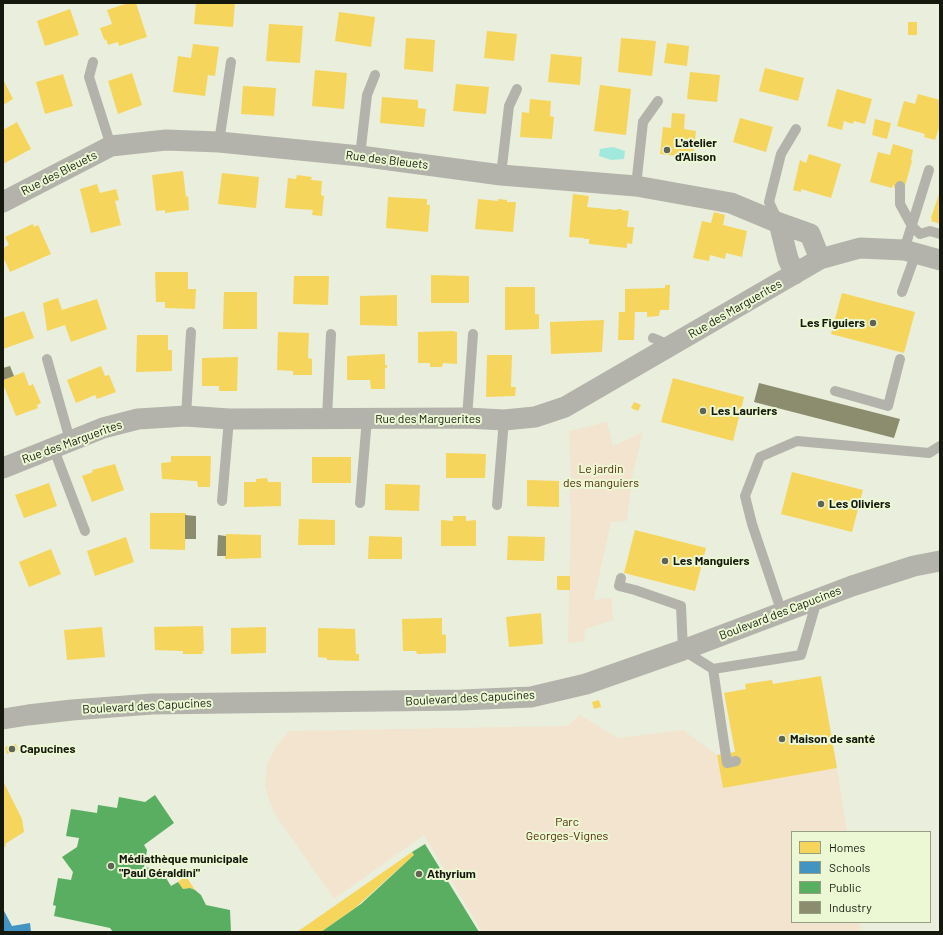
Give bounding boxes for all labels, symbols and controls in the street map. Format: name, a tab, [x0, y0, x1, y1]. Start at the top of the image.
place label: L'atelier d'Alison	[675, 136, 717, 164]
marker: L'atelier d'Alison	[662, 145, 672, 155]
street label: Rue des Bleuets	[19, 148, 99, 198]
street label: Rue des Bleuets	[345, 148, 429, 172]
street label: Rue des Marguerites	[686, 276, 784, 342]
place label: Les Figuiers	[800, 316, 865, 330]
marker: Les Figuiers	[868, 318, 878, 328]
place label: Les Lauriers	[711, 404, 777, 418]
marker: Les Lauriers	[698, 406, 708, 416]
street label: Rue des Marguerites	[375, 412, 481, 426]
street label: Rue des Marguerites	[20, 417, 124, 467]
park label: Le jardin des manguiers	[563, 462, 639, 490]
place label: Les Oliviers	[829, 497, 891, 511]
marker: Les Oliviers	[816, 499, 826, 509]
place label: Les Manguiers	[673, 554, 750, 568]
marker: Les Manguiers	[660, 556, 670, 566]
street label: Boulevard des Capucines	[717, 583, 843, 643]
street label: Boulevard des Capucines	[405, 687, 535, 709]
street label: Boulevard des Capucines	[82, 695, 212, 717]
place label: Maison de santé	[790, 732, 875, 746]
marker: Maison de santé	[777, 734, 787, 744]
place label: Capucines	[20, 742, 75, 756]
marker: Capucines	[7, 744, 17, 754]
park label: Parc Georges-Vignes	[526, 815, 608, 843]
legend	[791, 831, 931, 923]
text: Homes	[829, 840, 865, 854]
place label: Médiathèque municipale "Paul Géraldini"	[119, 852, 248, 880]
text: Schools	[829, 860, 870, 874]
marker: Médiathèque municipale "Paul Géraldini"	[106, 861, 116, 871]
place label: Athyrium	[427, 867, 476, 881]
marker: Athyrium	[414, 869, 424, 879]
text: Public	[829, 880, 861, 894]
text: Industry	[829, 900, 872, 914]

